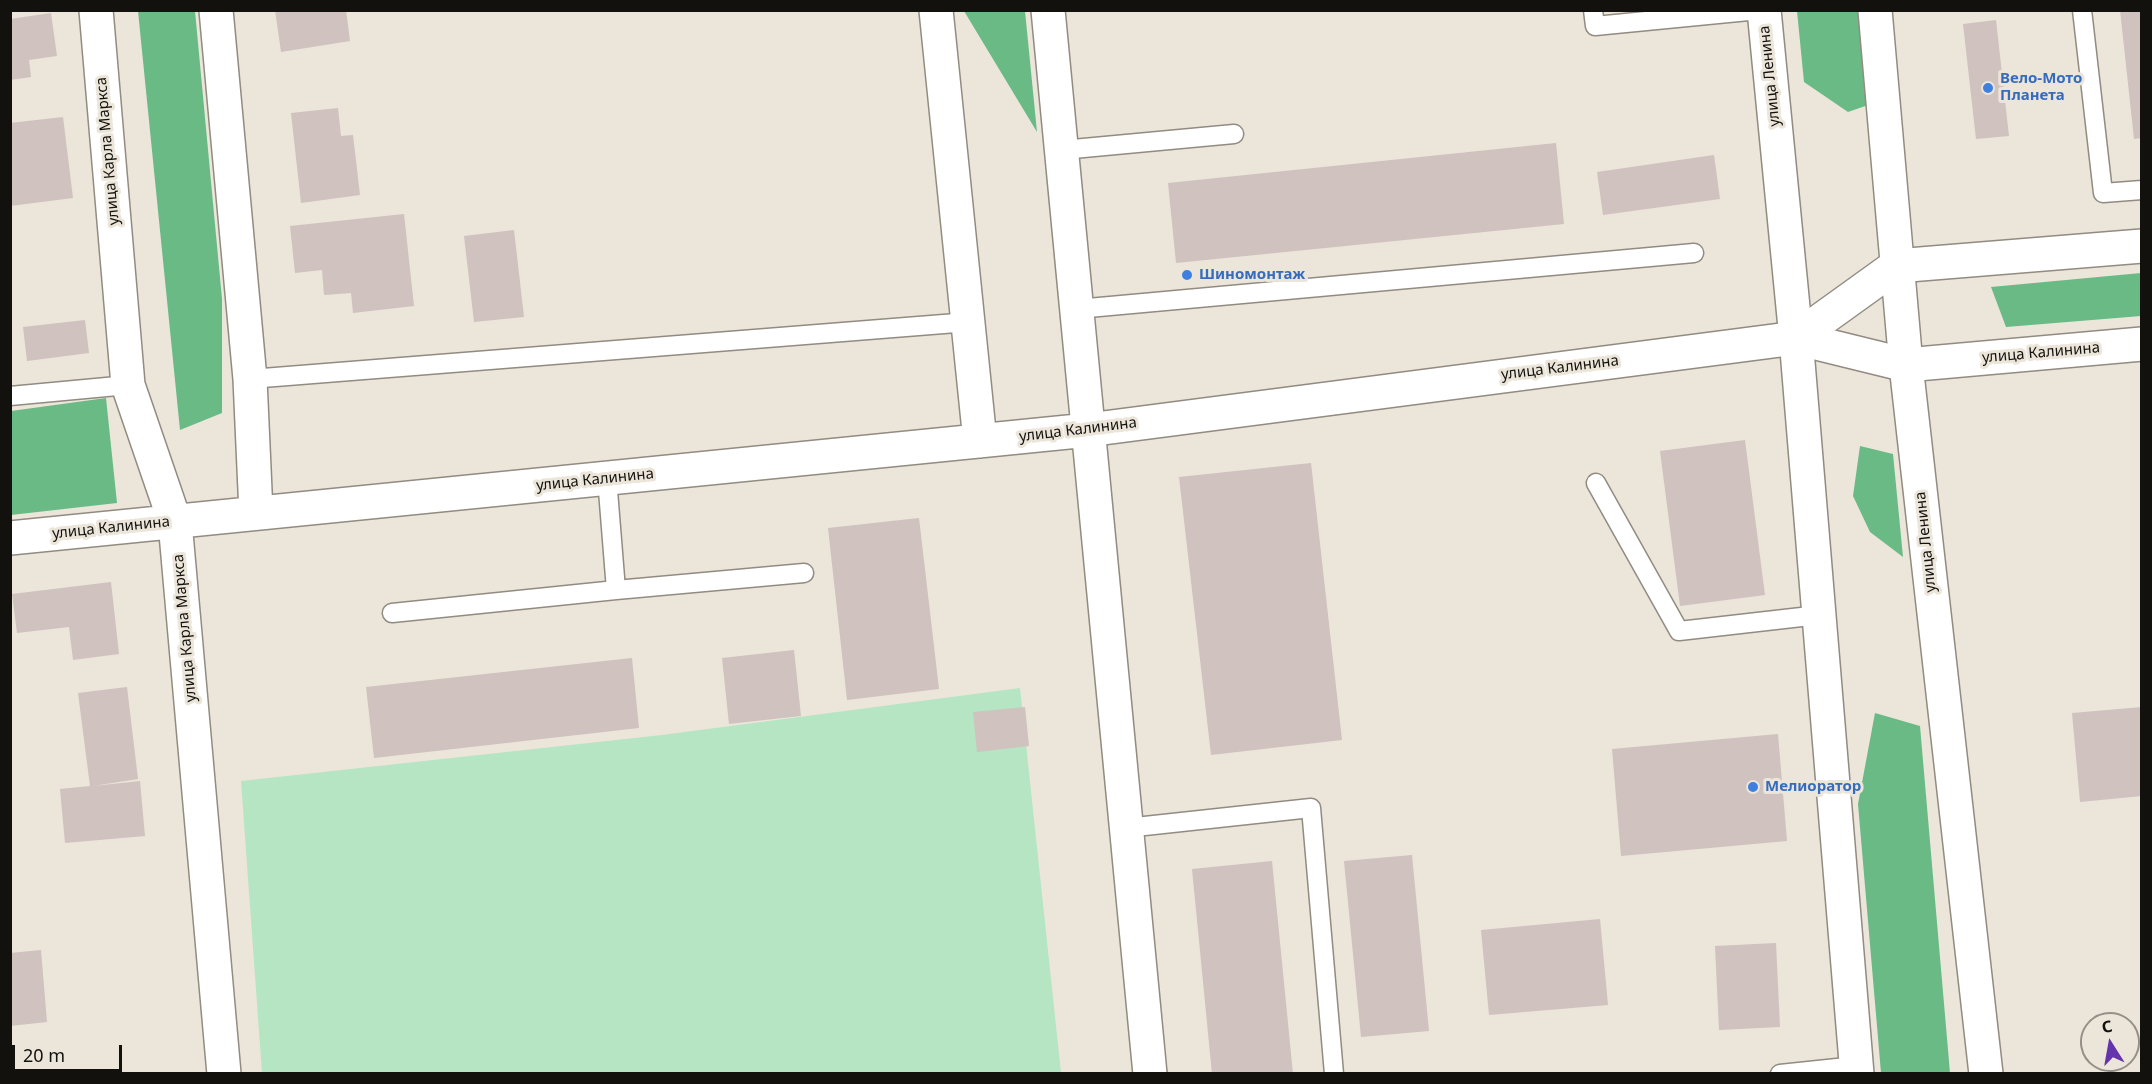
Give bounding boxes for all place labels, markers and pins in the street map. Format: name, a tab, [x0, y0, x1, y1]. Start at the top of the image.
place label: Вело-Мото Планета	[2000, 70, 2082, 105]
marker: Вело-Мото Планета	[1981, 81, 1995, 95]
place label: Шиномонтаж	[1199, 266, 1305, 284]
marker: Шиномонтаж	[1180, 268, 1194, 282]
place label: Мелиоратор	[1765, 778, 1861, 796]
marker: Мелиоратор	[1746, 780, 1760, 794]

